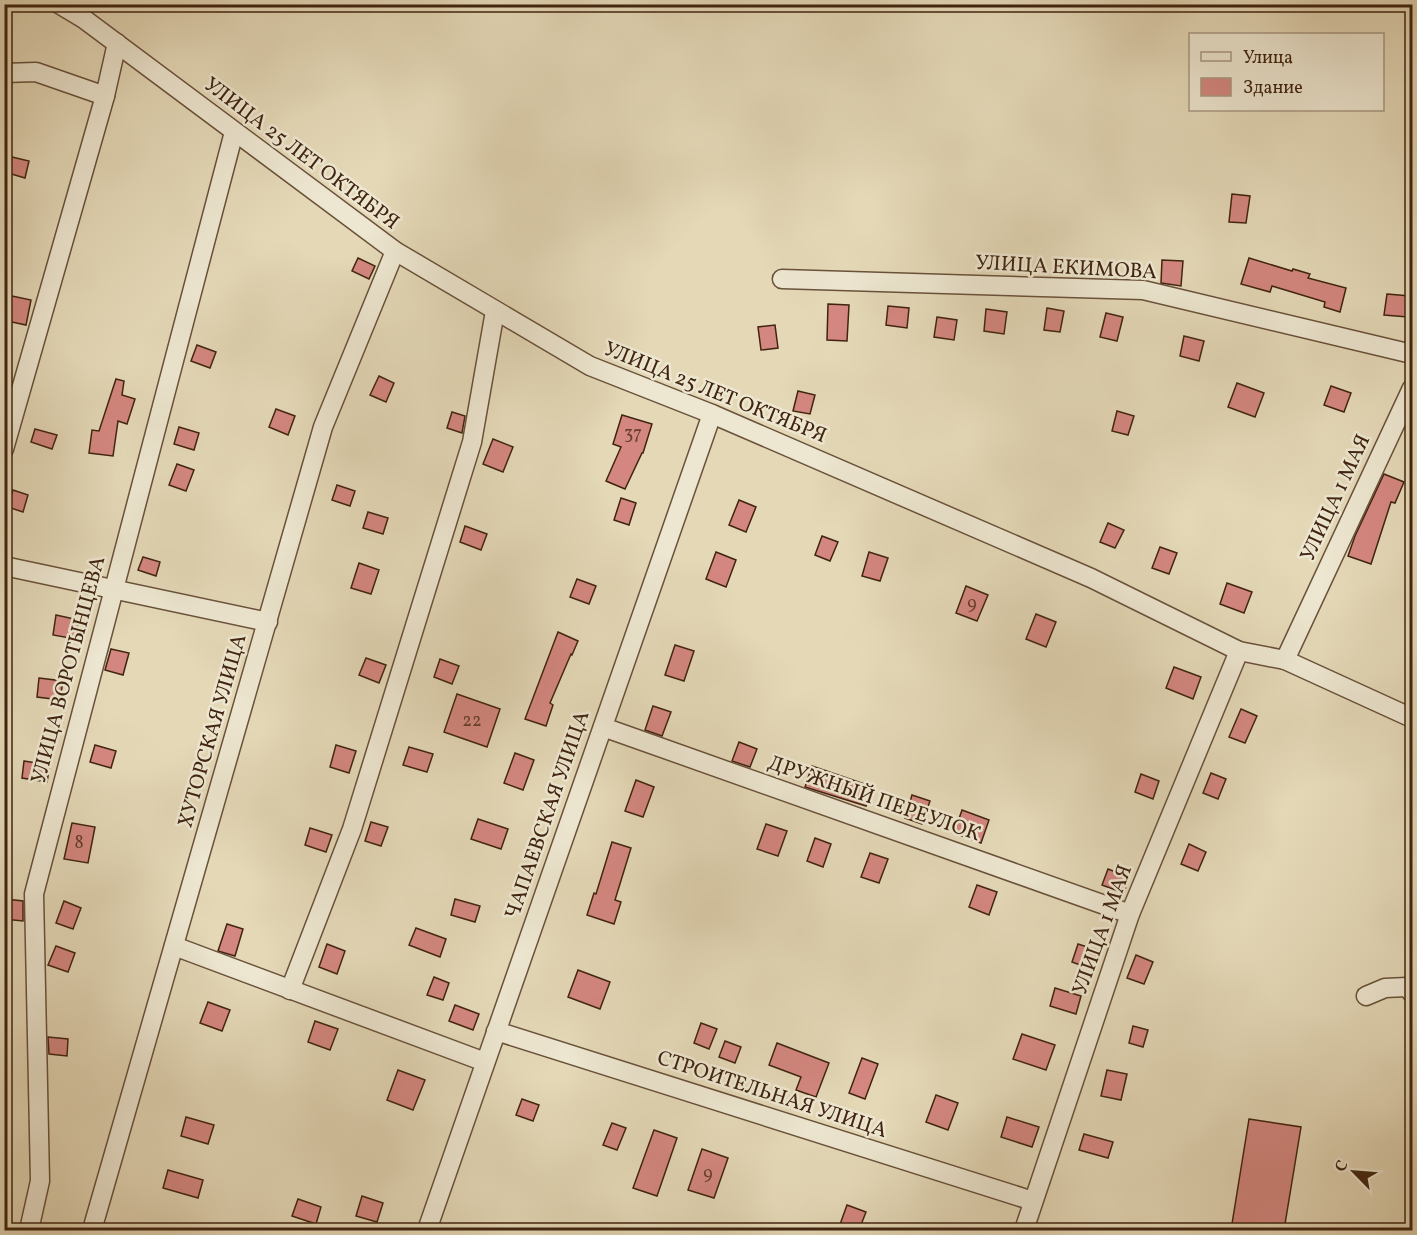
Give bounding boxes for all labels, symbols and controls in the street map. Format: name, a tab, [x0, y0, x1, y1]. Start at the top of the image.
legend	[1189, 33, 1384, 111]
text: Улица	[1243, 46, 1293, 71]
street label: УЛИЦА 25 ЛЕТ ОКТЯБРЯ	[197, 71, 405, 237]
text: Здание	[1243, 76, 1303, 101]
street label: УЛИЦА ЕКИМОВА	[975, 249, 1158, 287]
street label: УЛИЦА 25 ЛЕТ ОКТЯБРЯ	[599, 335, 831, 451]
house number: 37	[624, 422, 642, 447]
street label: УЛИЦА 1 МАЯ	[1294, 430, 1378, 566]
street label: УЛИЦА ВОРОТЫНЦЕВА	[25, 553, 113, 787]
house number: 9	[967, 592, 977, 617]
street label: ХУТОРСКАЯ УЛИЦА	[171, 630, 255, 831]
street label: ЧАПАЕВСКАЯ УЛИЦА	[499, 707, 597, 923]
house number: 22	[462, 709, 482, 734]
street label: ДРУЖНЫЙ ПЕРЕУЛОК	[764, 749, 984, 849]
house number: 8	[74, 831, 84, 856]
street label: УЛИЦА 1 МАЯ	[1066, 861, 1140, 999]
street label: СТРОИТЕЛЬНАЯ УЛИЦА	[653, 1044, 891, 1146]
north arrow	[1324, 1142, 1384, 1202]
text: С	[1330, 1157, 1354, 1176]
house number: 9	[703, 1162, 713, 1187]

